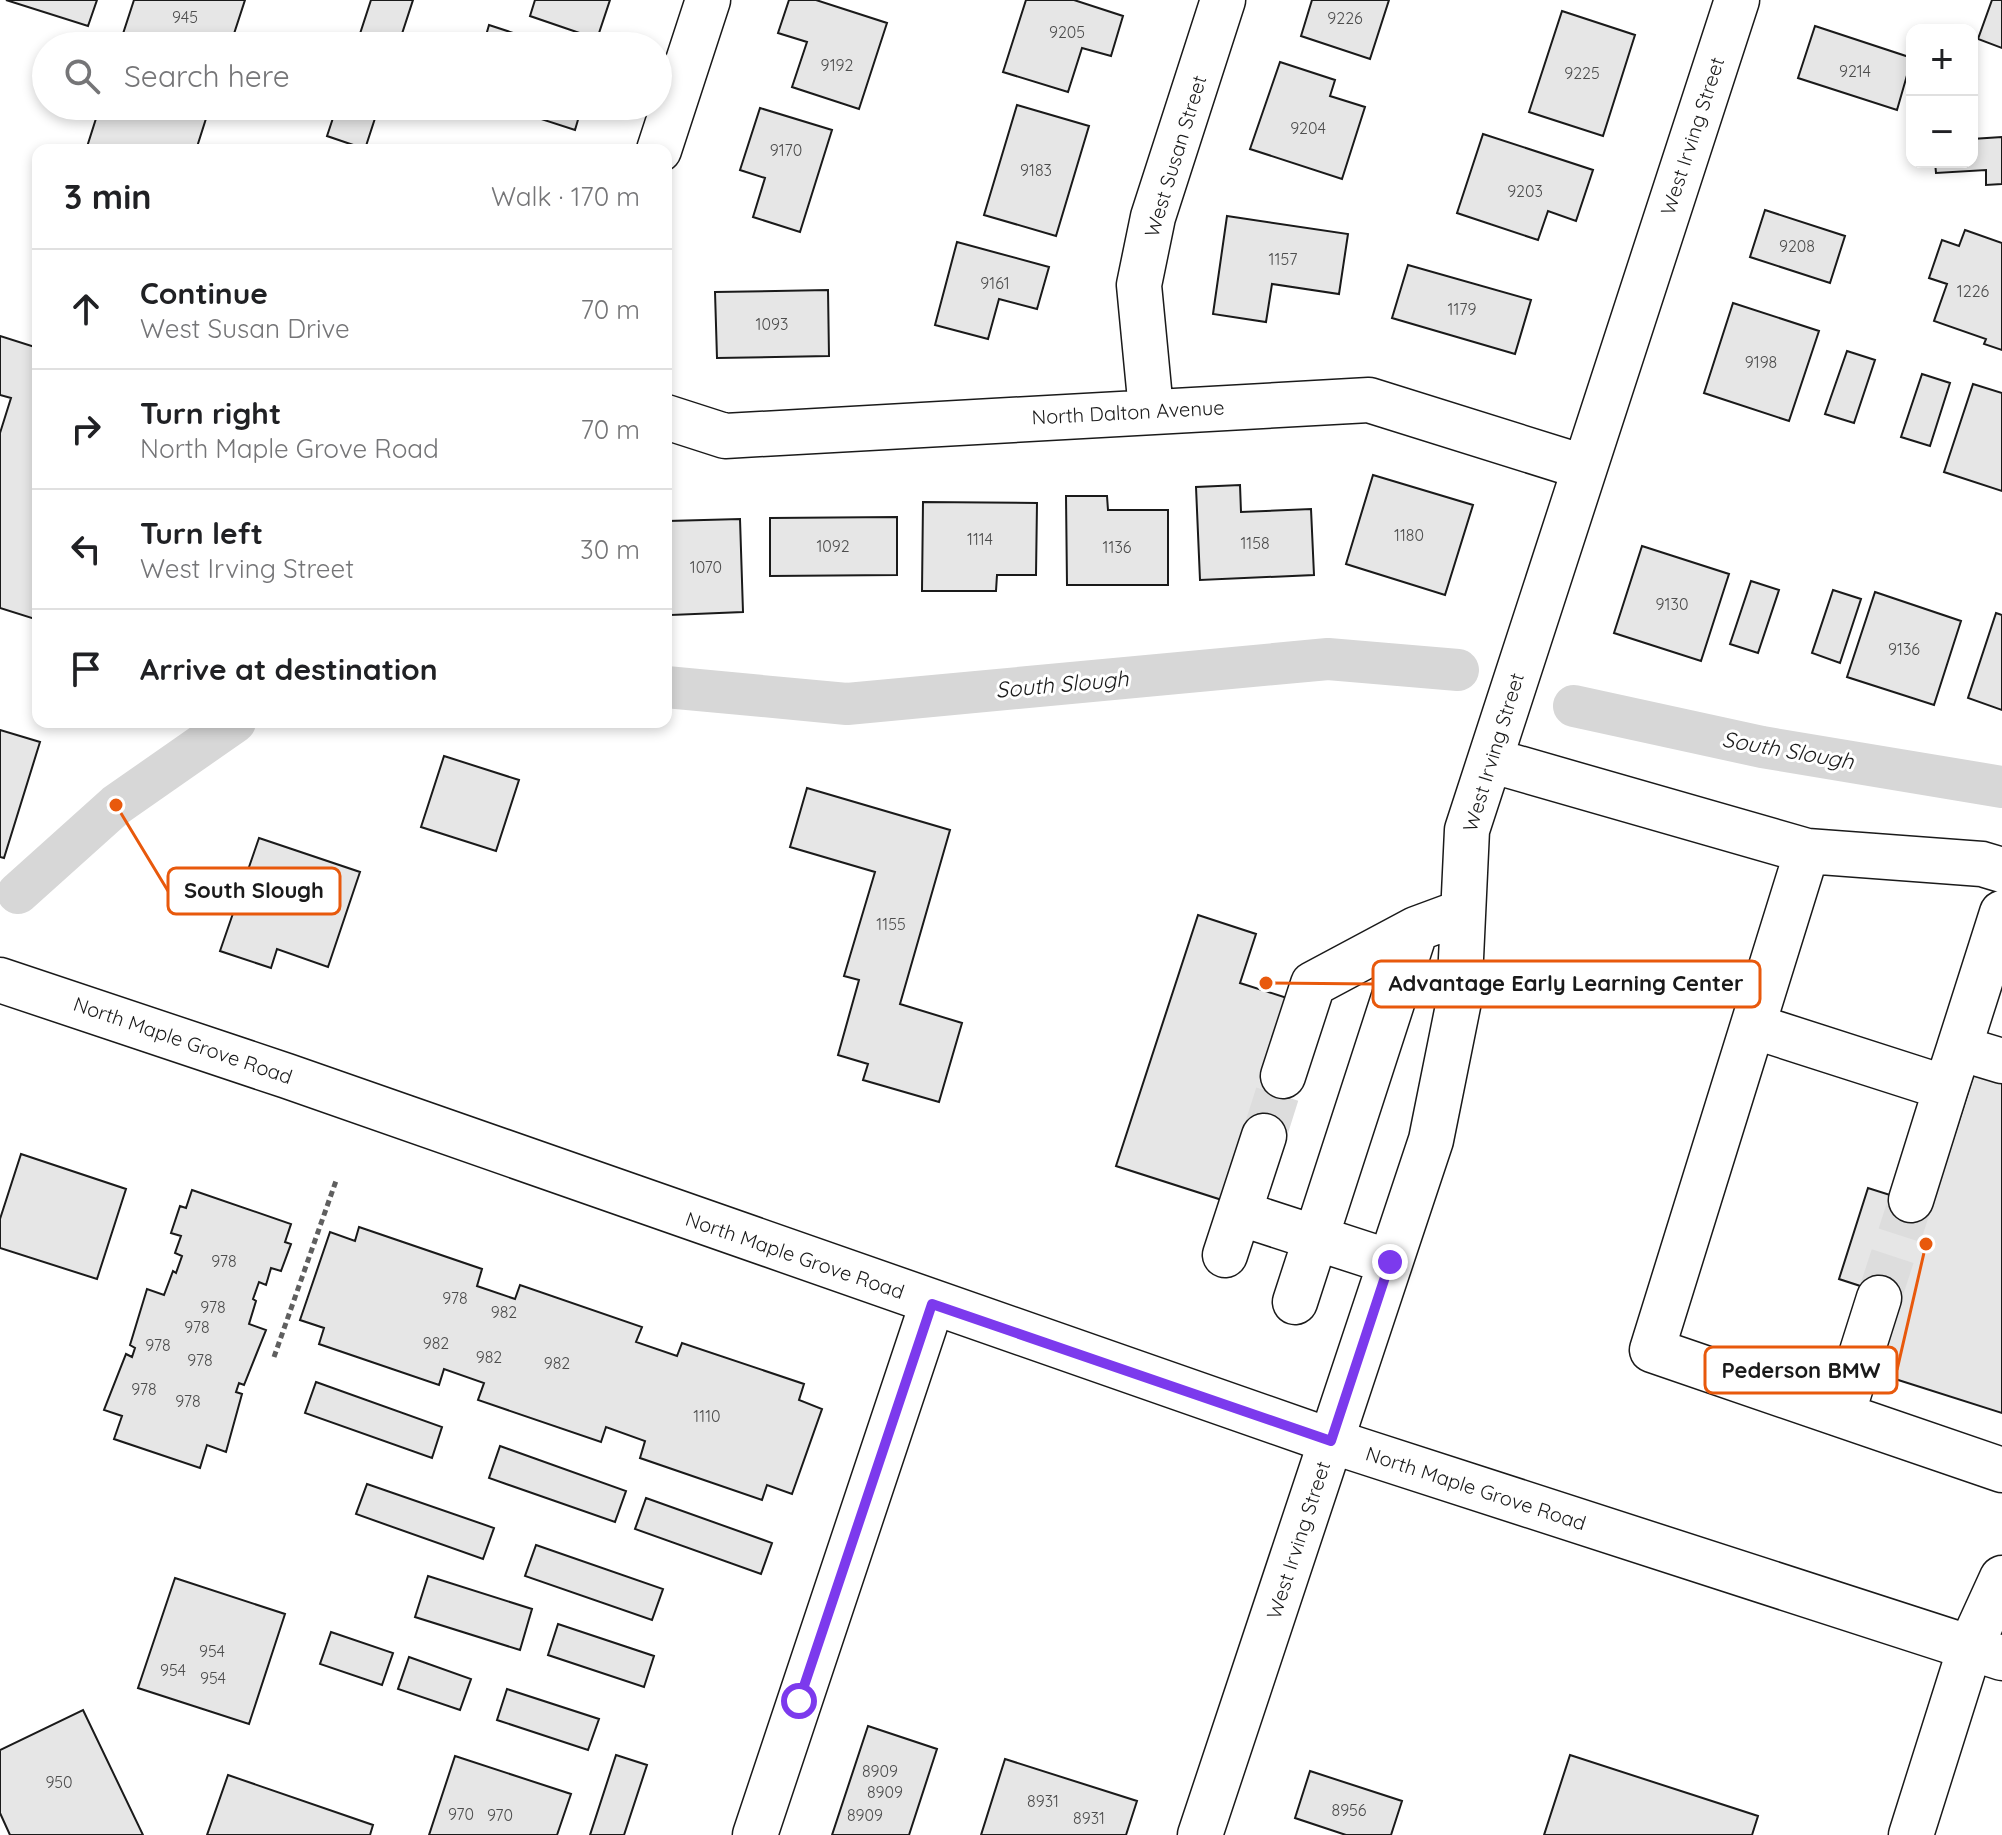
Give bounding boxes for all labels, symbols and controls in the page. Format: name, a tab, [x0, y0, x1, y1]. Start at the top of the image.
house number: 945	[172, 7, 198, 27]
house number: 9226	[1327, 8, 1363, 28]
house number: 9205	[1049, 22, 1085, 42]
map controls	[1906, 24, 1978, 168]
button: +	[1906, 24, 1978, 96]
search box	[32, 32, 672, 120]
icon: search	[60, 54, 104, 98]
street label: West Irving Street	[1655, 54, 1729, 218]
house number: 9192	[821, 55, 854, 75]
text: Search here	[124, 57, 290, 95]
house number: 9214	[1839, 61, 1871, 81]
house number: 9225	[1564, 63, 1600, 83]
street label: West Susan Street	[1139, 72, 1212, 240]
button: −	[1906, 96, 1978, 168]
house number: 9204	[1290, 118, 1326, 138]
house number: 9170	[770, 140, 802, 160]
house number: 9183	[1020, 160, 1052, 180]
text: 3 min	[64, 175, 151, 218]
text: Walk · 170 m	[491, 180, 640, 213]
house number: 9203	[1507, 181, 1543, 201]
house number: 9208	[1779, 236, 1815, 256]
house number: 1157	[1269, 249, 1297, 269]
house number: 9161	[980, 273, 1010, 293]
text: Continue	[140, 274, 268, 312]
house number: 1226	[1957, 281, 1990, 301]
icon: ahead	[64, 287, 108, 331]
text: 70 m	[580, 293, 640, 326]
house number: 1179	[1448, 299, 1477, 319]
text: West Susan Drive	[140, 312, 350, 345]
house number: 1093	[756, 314, 788, 334]
house number: 9198	[1745, 352, 1777, 372]
text: Turn right	[140, 394, 281, 432]
street label: North Dalton Avenue	[1031, 394, 1225, 430]
icon: right	[64, 407, 108, 451]
text: 70 m	[580, 413, 640, 446]
text: North Maple Grove Road	[140, 432, 439, 465]
text: Turn left	[140, 514, 263, 552]
house number: 1180	[1394, 525, 1424, 545]
icon: left	[64, 527, 108, 571]
house number: 1114	[967, 529, 993, 549]
text: 30 m	[580, 533, 640, 566]
house number: 1158	[1240, 533, 1270, 553]
house number: 1092	[816, 536, 850, 556]
house number: 1136	[1103, 537, 1132, 557]
text: West Irving Street	[140, 552, 354, 585]
house number: 1070	[690, 557, 722, 577]
house number: 9130	[1656, 594, 1688, 614]
house number: 9136	[1888, 639, 1920, 659]
icon: arrive	[64, 647, 108, 691]
text: Arrive at destination	[140, 650, 438, 688]
water label: South Slough	[994, 664, 1130, 704]
street label: West Irving Street	[1457, 669, 1529, 834]
water label: South Slough	[1720, 725, 1856, 775]
callout: South Slough	[168, 868, 340, 914]
text: South Slough	[184, 876, 324, 904]
house number: 1155	[876, 914, 906, 934]
callout: Advantage Early Learning Center	[1373, 961, 1760, 1007]
text: Advantage Early Learning Center	[1388, 969, 1744, 997]
street label: North Maple Grove Road	[70, 991, 296, 1089]
street label: North Maple Grove Road	[682, 1206, 908, 1304]
route end	[1372, 1244, 1408, 1280]
house number: 978	[211, 1251, 237, 1271]
house number: 978	[442, 1288, 468, 1308]
house number: 978	[200, 1297, 226, 1317]
house number: 982	[491, 1302, 517, 1322]
house number: 978	[184, 1317, 210, 1337]
house number: 982	[423, 1333, 449, 1353]
house number: 978	[145, 1335, 171, 1355]
house number: 982	[476, 1347, 502, 1367]
callout: Pederson BMW	[1705, 1347, 1897, 1393]
house number: 978	[187, 1350, 213, 1370]
house number: 982	[544, 1353, 570, 1373]
text: Pederson BMW	[1721, 1356, 1881, 1384]
house number: 978	[131, 1379, 157, 1399]
house number: 978	[175, 1391, 201, 1411]
house number: 1110	[693, 1406, 721, 1426]
street label: North Maple Grove Road	[1363, 1441, 1589, 1535]
street label: West Irving Street	[1261, 1458, 1335, 1622]
house number: 954	[199, 1641, 225, 1661]
house number: 954	[160, 1660, 186, 1680]
house number: 954	[200, 1668, 226, 1688]
route start	[781, 1683, 817, 1719]
house number: 8909	[862, 1761, 898, 1781]
house number: 950	[45, 1772, 73, 1792]
house number: 8909	[867, 1782, 903, 1802]
house number: 8931	[1027, 1791, 1059, 1811]
house number: 8956	[1332, 1800, 1367, 1820]
house number: 970	[448, 1804, 474, 1824]
house number: 970	[487, 1805, 513, 1825]
house number: 8909	[847, 1805, 883, 1825]
house number: 8931	[1073, 1808, 1105, 1828]

